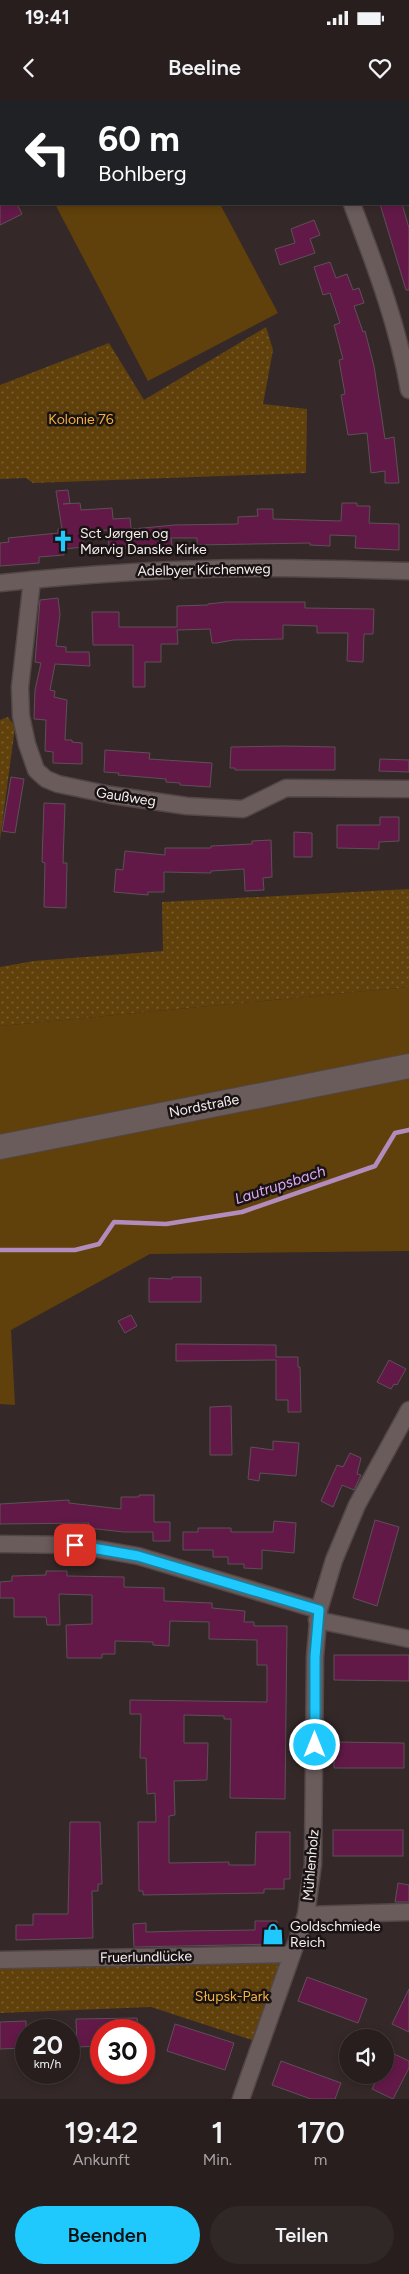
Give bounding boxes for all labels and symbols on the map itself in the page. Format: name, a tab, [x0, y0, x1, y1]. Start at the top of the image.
park label: Kolonie 76	[48, 411, 114, 428]
place label: Sct Jørgen og Mørvig Danske Kirke	[80, 525, 207, 558]
church icon: Sct Jørgen og Mørvig Danske Kirke	[50, 528, 76, 554]
street label: Adelbyer Kirchenweg	[137, 560, 271, 580]
street label: Gaußweg	[95, 784, 157, 810]
street label: Nordstraße	[167, 1091, 241, 1121]
water label: Lautrupsbach	[232, 1162, 328, 1208]
pin	[54, 1524, 96, 1566]
position arrow	[288, 1718, 340, 1770]
street label: Mühlenholz	[299, 1828, 323, 1902]
place label: Goldschmiede Reich	[290, 1918, 381, 1951]
shop icon: Goldschmiede Reich	[260, 1921, 286, 1947]
street label: Fruerlundlücke	[100, 1948, 193, 1966]
park label: Słupsk-Park	[195, 1988, 269, 2005]
speed limit sign: 30	[90, 2019, 155, 2084]

